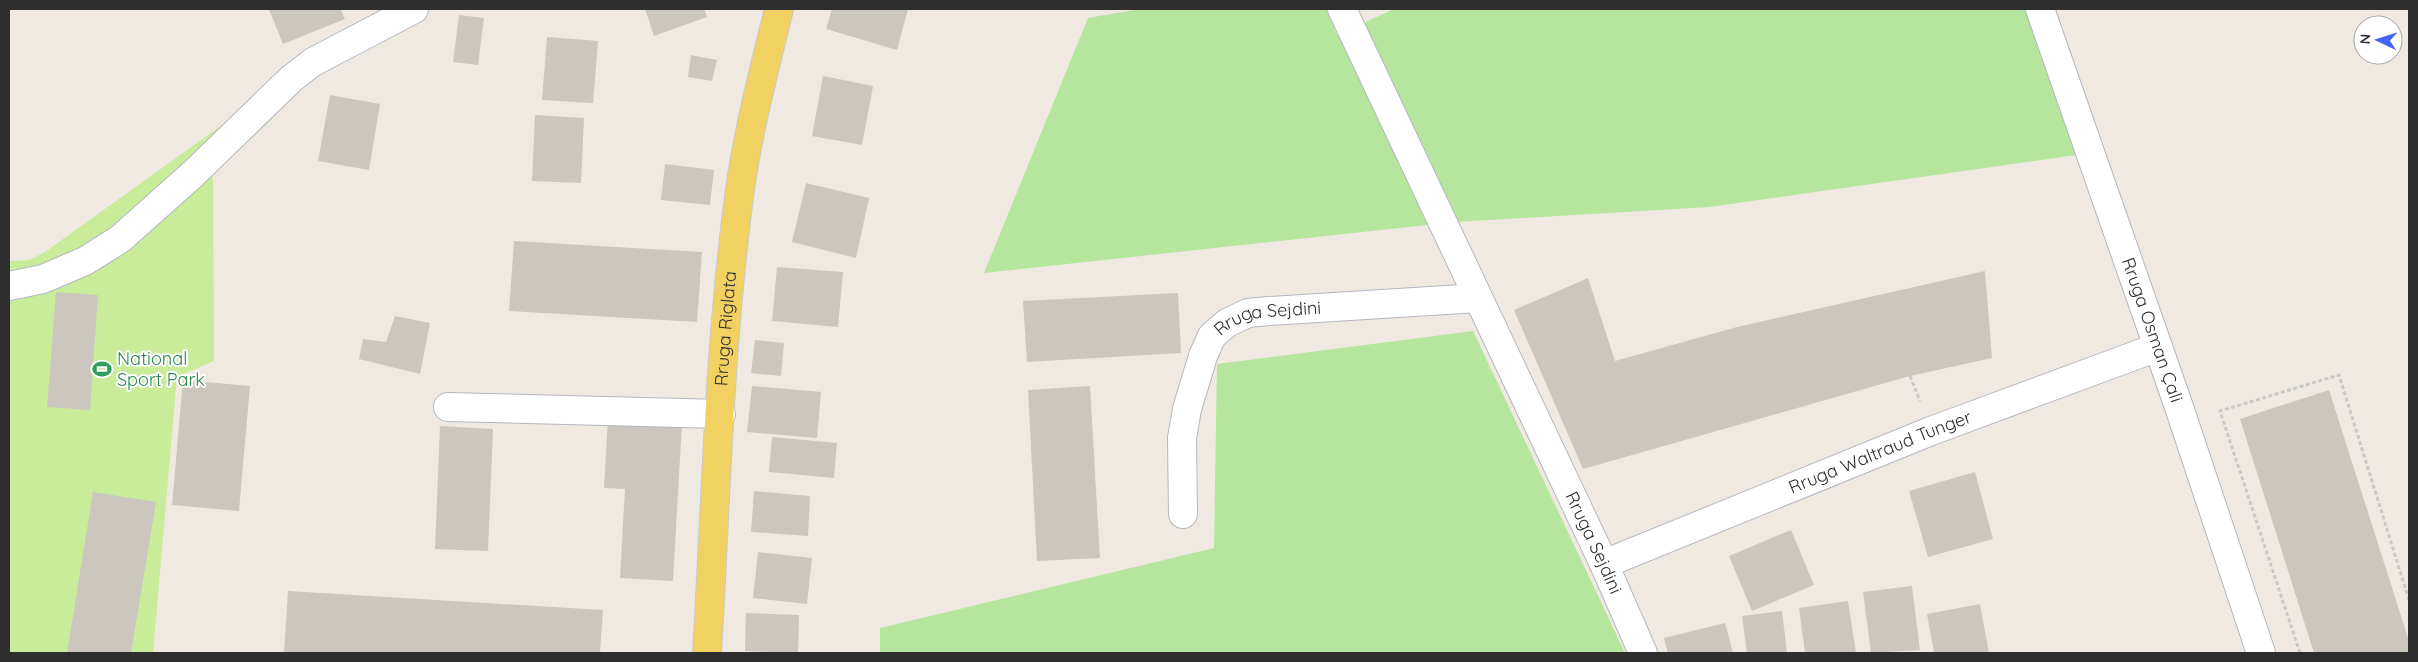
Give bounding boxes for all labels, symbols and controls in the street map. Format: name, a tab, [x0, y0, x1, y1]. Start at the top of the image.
north arrow	[2353, 15, 2403, 65]
text: N	[2356, 33, 2374, 45]
street label: Rruga Osman Çali	[2117, 254, 2188, 405]
street label: Rruga Riglata	[709, 270, 741, 387]
street label: Rruga Sejdini	[1209, 296, 1322, 340]
place label: National Sport Park	[117, 347, 205, 391]
sports icon: National Sport Park	[91, 358, 113, 380]
street label: Rruga Waltraud Tunger	[1785, 405, 1975, 499]
street label: Rruga Sejdini	[1560, 488, 1628, 597]

